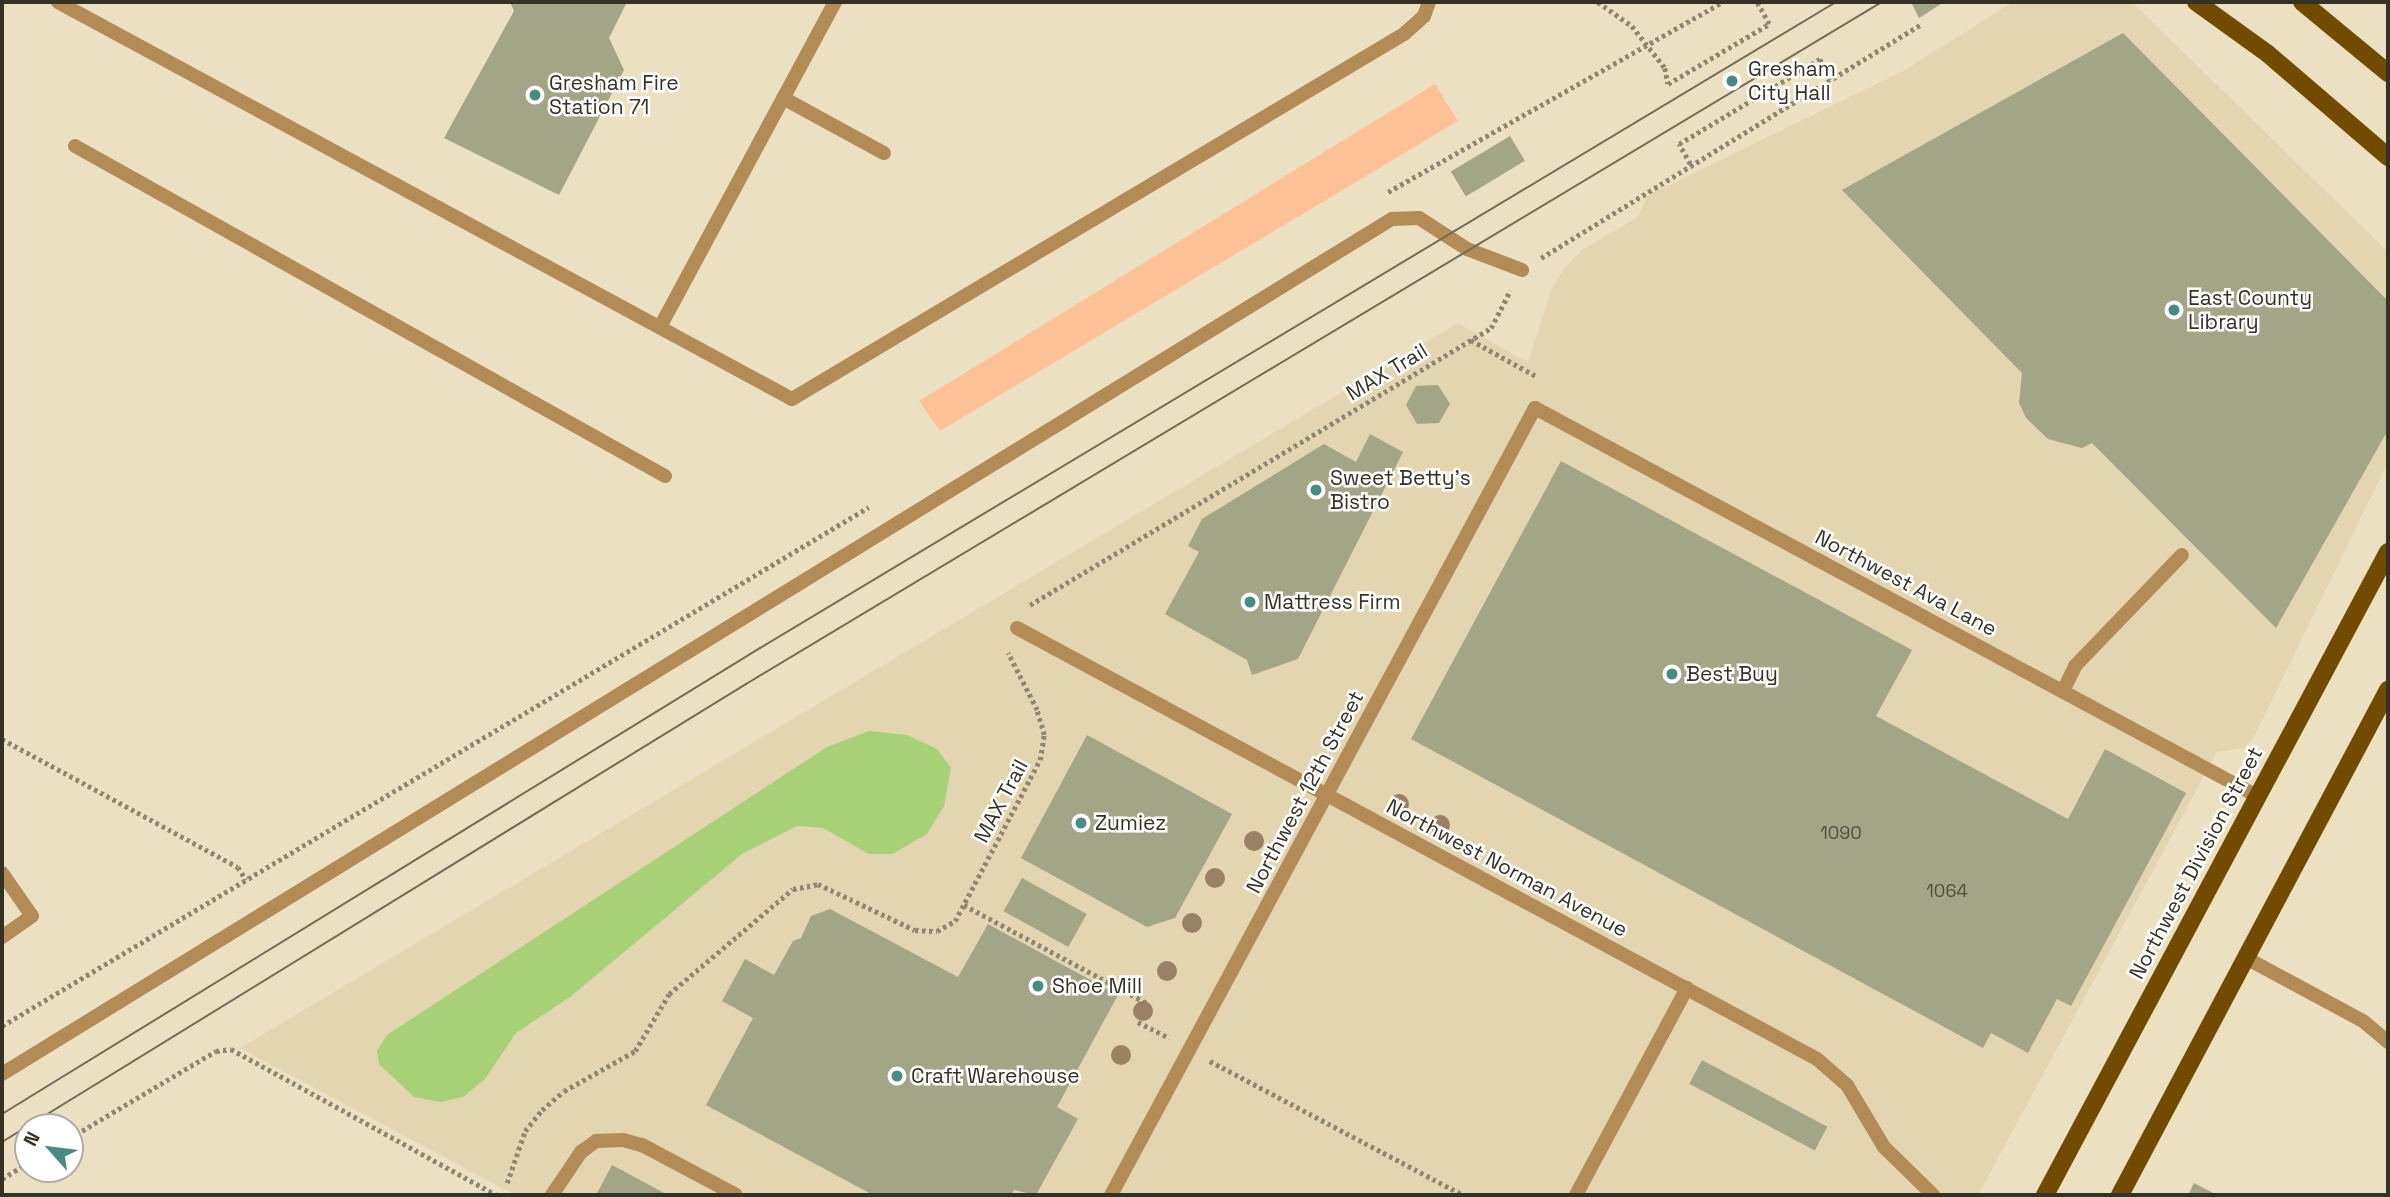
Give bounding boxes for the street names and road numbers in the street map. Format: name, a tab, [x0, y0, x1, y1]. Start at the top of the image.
street label: MAX Trail	[1342, 338, 1432, 406]
street label: Northwest Ava Lane	[1811, 524, 2001, 642]
street label: Northwest 12th Street	[1241, 686, 1369, 898]
street label: Northwest Division Street	[2124, 743, 2268, 983]
street label: MAX Trail	[969, 755, 1033, 847]
street label: Northwest Norman Avenue	[1382, 794, 1632, 942]

